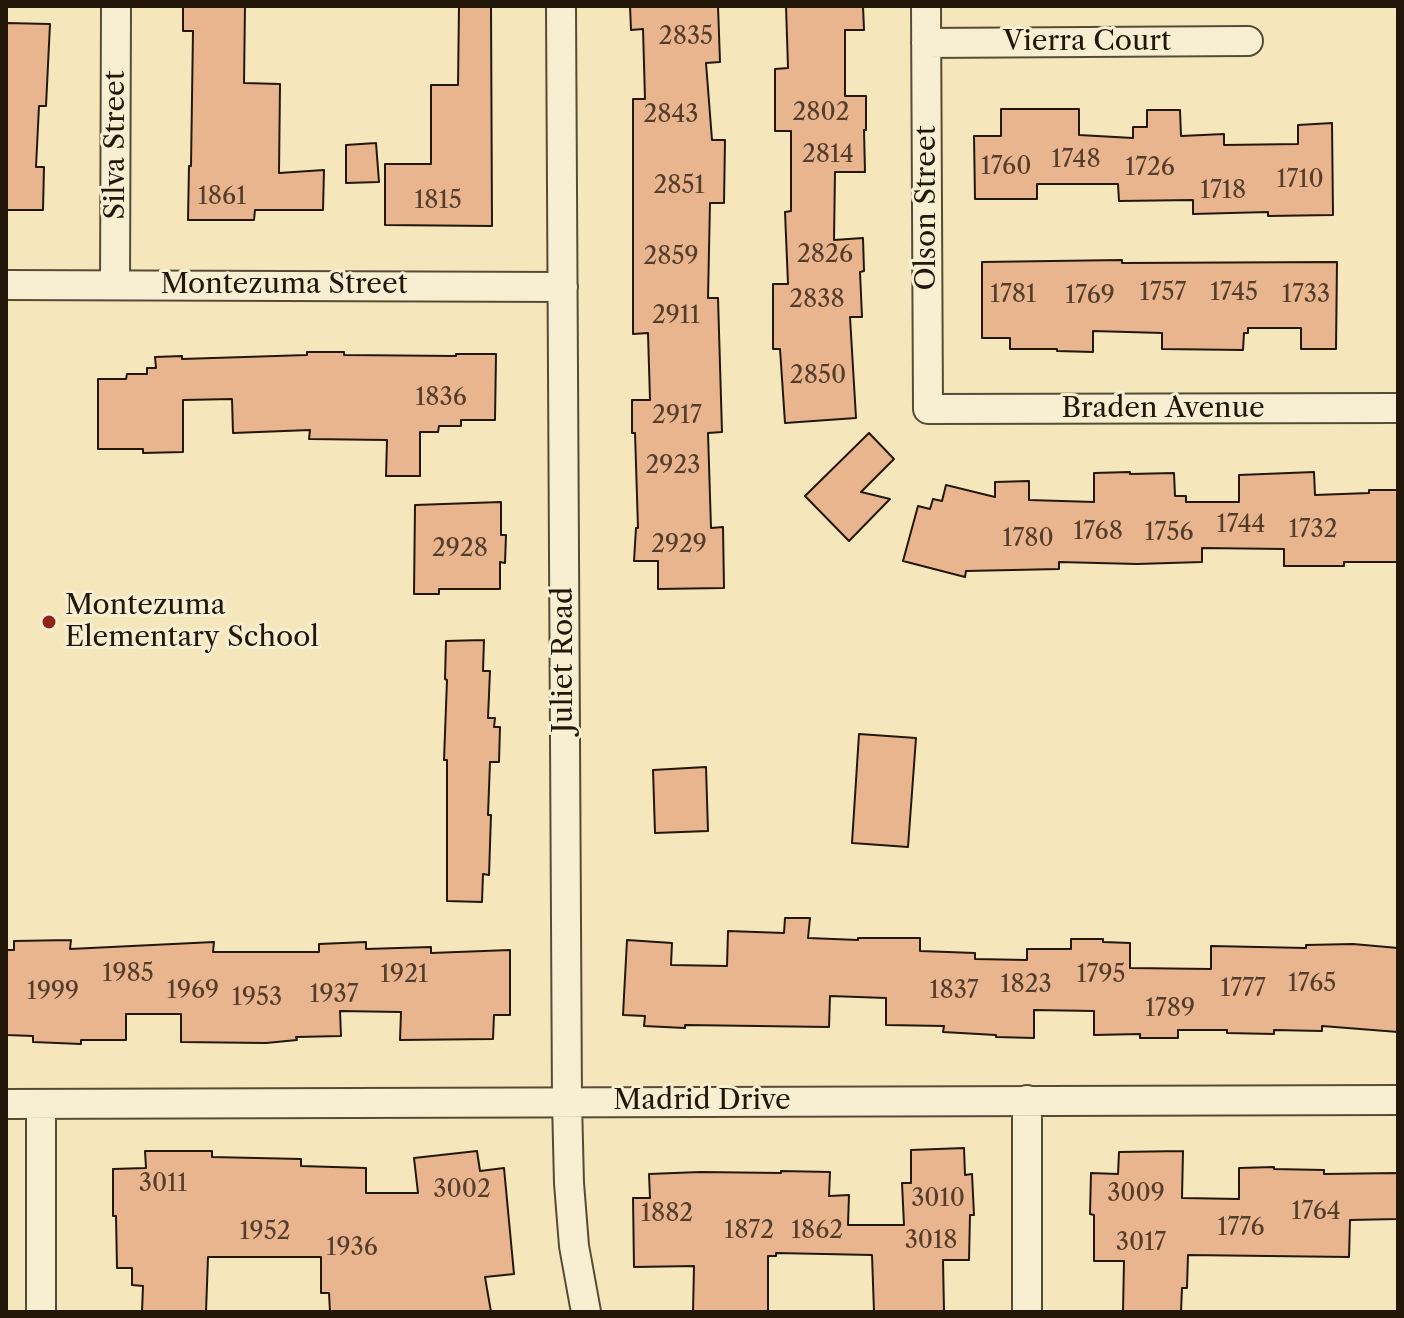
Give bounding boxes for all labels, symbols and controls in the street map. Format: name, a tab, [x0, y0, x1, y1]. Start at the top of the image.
house number: 2835	[659, 23, 713, 51]
street label: Vierra Court	[1003, 25, 1171, 59]
street label: Silva Street	[99, 70, 133, 220]
house number: 2802	[792, 99, 850, 127]
house number: 2843	[643, 101, 699, 129]
street label: Olson Street	[910, 125, 944, 291]
house number: 2814	[802, 141, 854, 169]
house number: 1748	[1051, 146, 1101, 174]
house number: 1760	[981, 153, 1031, 181]
house number: 1726	[1125, 154, 1175, 182]
house number: 1710	[1276, 166, 1324, 194]
house number: 2851	[653, 172, 705, 200]
house number: 1718	[1200, 177, 1246, 205]
house number: 1861	[198, 183, 246, 211]
house number: 1815	[414, 187, 462, 215]
house number: 2826	[797, 241, 853, 269]
house number: 2859	[643, 243, 699, 271]
street label: Montezuma Street	[160, 268, 408, 302]
house number: 1757	[1140, 279, 1186, 307]
house number: 1745	[1210, 279, 1258, 307]
house number: 1781	[990, 281, 1036, 309]
house number: 1733	[1282, 281, 1330, 309]
house number: 1769	[1065, 282, 1115, 310]
house number: 2838	[789, 286, 845, 314]
house number: 2911	[652, 302, 700, 330]
house number: 2850	[790, 362, 846, 390]
house number: 1836	[415, 384, 467, 412]
street label: Braden Avenue	[1061, 392, 1265, 426]
house number: 2917	[652, 402, 702, 430]
house number: 2923	[646, 452, 700, 480]
house number: 1744	[1217, 511, 1265, 539]
house number: 1732	[1289, 516, 1337, 544]
house number: 1768	[1073, 518, 1123, 546]
house number: 1756	[1145, 519, 1193, 547]
house number: 1780	[1002, 525, 1054, 553]
house number: 2929	[651, 531, 707, 559]
house number: 2928	[432, 535, 488, 563]
street label: Juliet Road	[547, 587, 581, 733]
place label: Montezuma Elementary School	[65, 589, 319, 655]
marker: Montezuma Elementary School	[40, 613, 58, 631]
house number: 1985	[102, 960, 154, 988]
house number: 1921	[380, 961, 428, 989]
house number: 1795	[1076, 961, 1126, 989]
house number: 1765	[1288, 970, 1336, 998]
house number: 1823	[1000, 971, 1052, 999]
house number: 1777	[1220, 975, 1266, 1003]
house number: 1969	[167, 977, 219, 1005]
house number: 1837	[929, 977, 979, 1005]
house number: 1999	[27, 978, 79, 1006]
house number: 1937	[309, 981, 359, 1009]
house number: 1953	[232, 984, 282, 1012]
house number: 1789	[1145, 995, 1195, 1023]
street label: Madrid Drive	[613, 1084, 791, 1118]
house number: 3011	[139, 1170, 187, 1198]
house number: 3002	[433, 1176, 491, 1204]
house number: 3009	[1107, 1180, 1165, 1208]
house number: 3010	[911, 1185, 965, 1213]
house number: 1764	[1291, 1198, 1341, 1226]
house number: 1882	[641, 1200, 693, 1228]
house number: 1776	[1217, 1214, 1265, 1242]
house number: 1872	[724, 1217, 774, 1245]
house number: 1862	[791, 1217, 843, 1245]
house number: 1952	[240, 1218, 290, 1246]
house number: 3018	[905, 1227, 957, 1255]
house number: 3017	[1116, 1229, 1166, 1257]
house number: 1936	[326, 1234, 378, 1262]

